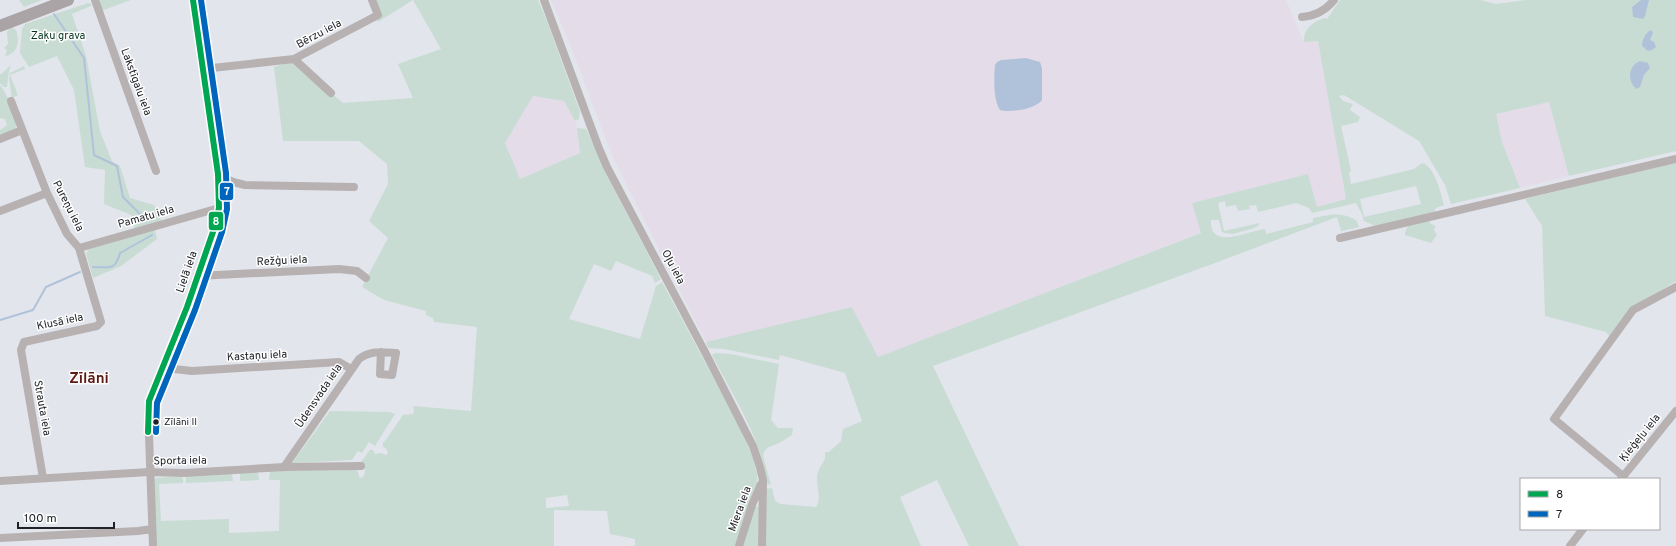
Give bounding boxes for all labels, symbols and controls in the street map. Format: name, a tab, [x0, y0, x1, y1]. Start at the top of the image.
street label: Bērzu iela	[294, 16, 344, 52]
park label: Zaķu grava	[31, 29, 86, 43]
street label: Lakstīgalu iela	[117, 46, 155, 118]
street label: Pureņu iela	[49, 178, 87, 234]
line badge: 7	[219, 182, 234, 201]
text: 7	[224, 185, 230, 199]
street label: Pamatu iela	[116, 202, 176, 232]
line badge: 8	[208, 211, 224, 231]
text: 8	[213, 215, 220, 229]
street label: Oļu iela	[658, 247, 688, 287]
street label: Lielā iela	[173, 249, 201, 295]
street label: Režģu iela	[256, 253, 308, 269]
street label: Klusā iela	[35, 310, 85, 334]
street label: Kastaņu iela	[227, 347, 288, 365]
street label: Ūdensvada iela	[292, 361, 346, 431]
district label: Zīlāni	[69, 370, 109, 389]
street label: Strauta iela	[30, 379, 54, 437]
street label: Ķieģeļu iela	[1617, 411, 1664, 465]
place label: Zīlāni II	[164, 416, 197, 429]
marker: Zīlāni II	[151, 417, 161, 427]
street label: Sporta iela	[153, 454, 207, 468]
legend	[1520, 478, 1660, 530]
street label: Miera iela	[725, 484, 755, 534]
text: 8	[1556, 487, 1563, 503]
scale bar	[18, 504, 114, 530]
text: 7	[1556, 507, 1562, 523]
text: 100 m	[24, 511, 57, 527]

